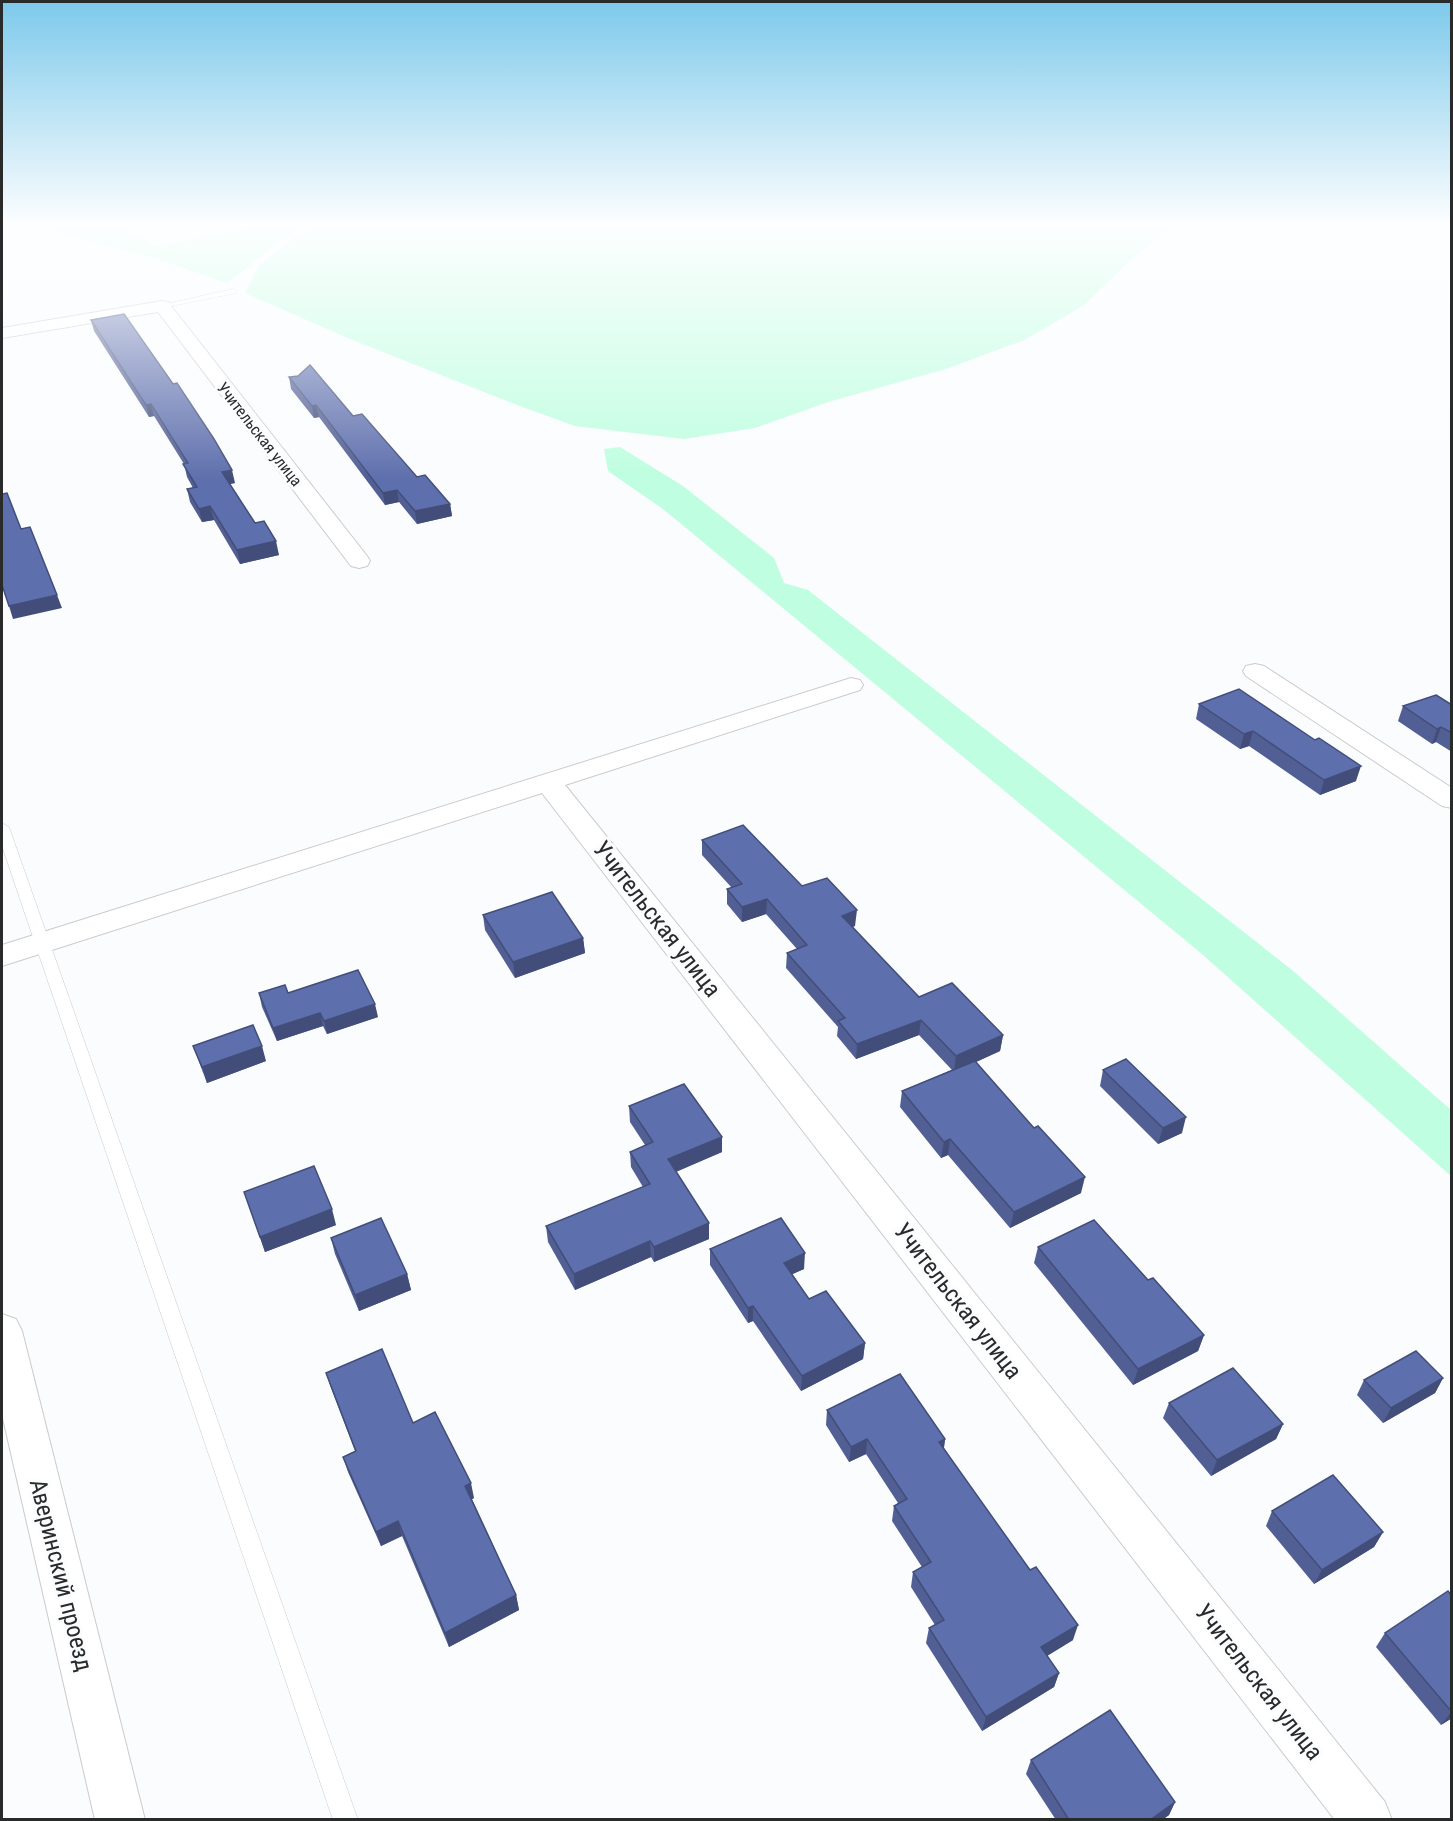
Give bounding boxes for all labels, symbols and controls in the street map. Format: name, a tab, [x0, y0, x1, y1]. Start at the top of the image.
street label: Учительская улица	[213, 379, 306, 490]
street label: Учительская улица	[587, 835, 727, 1003]
street label: Учительская улица	[888, 1217, 1028, 1385]
street label: Аверинский проезд	[24, 1476, 98, 1674]
street label: Учительская улица	[1189, 1598, 1329, 1766]

